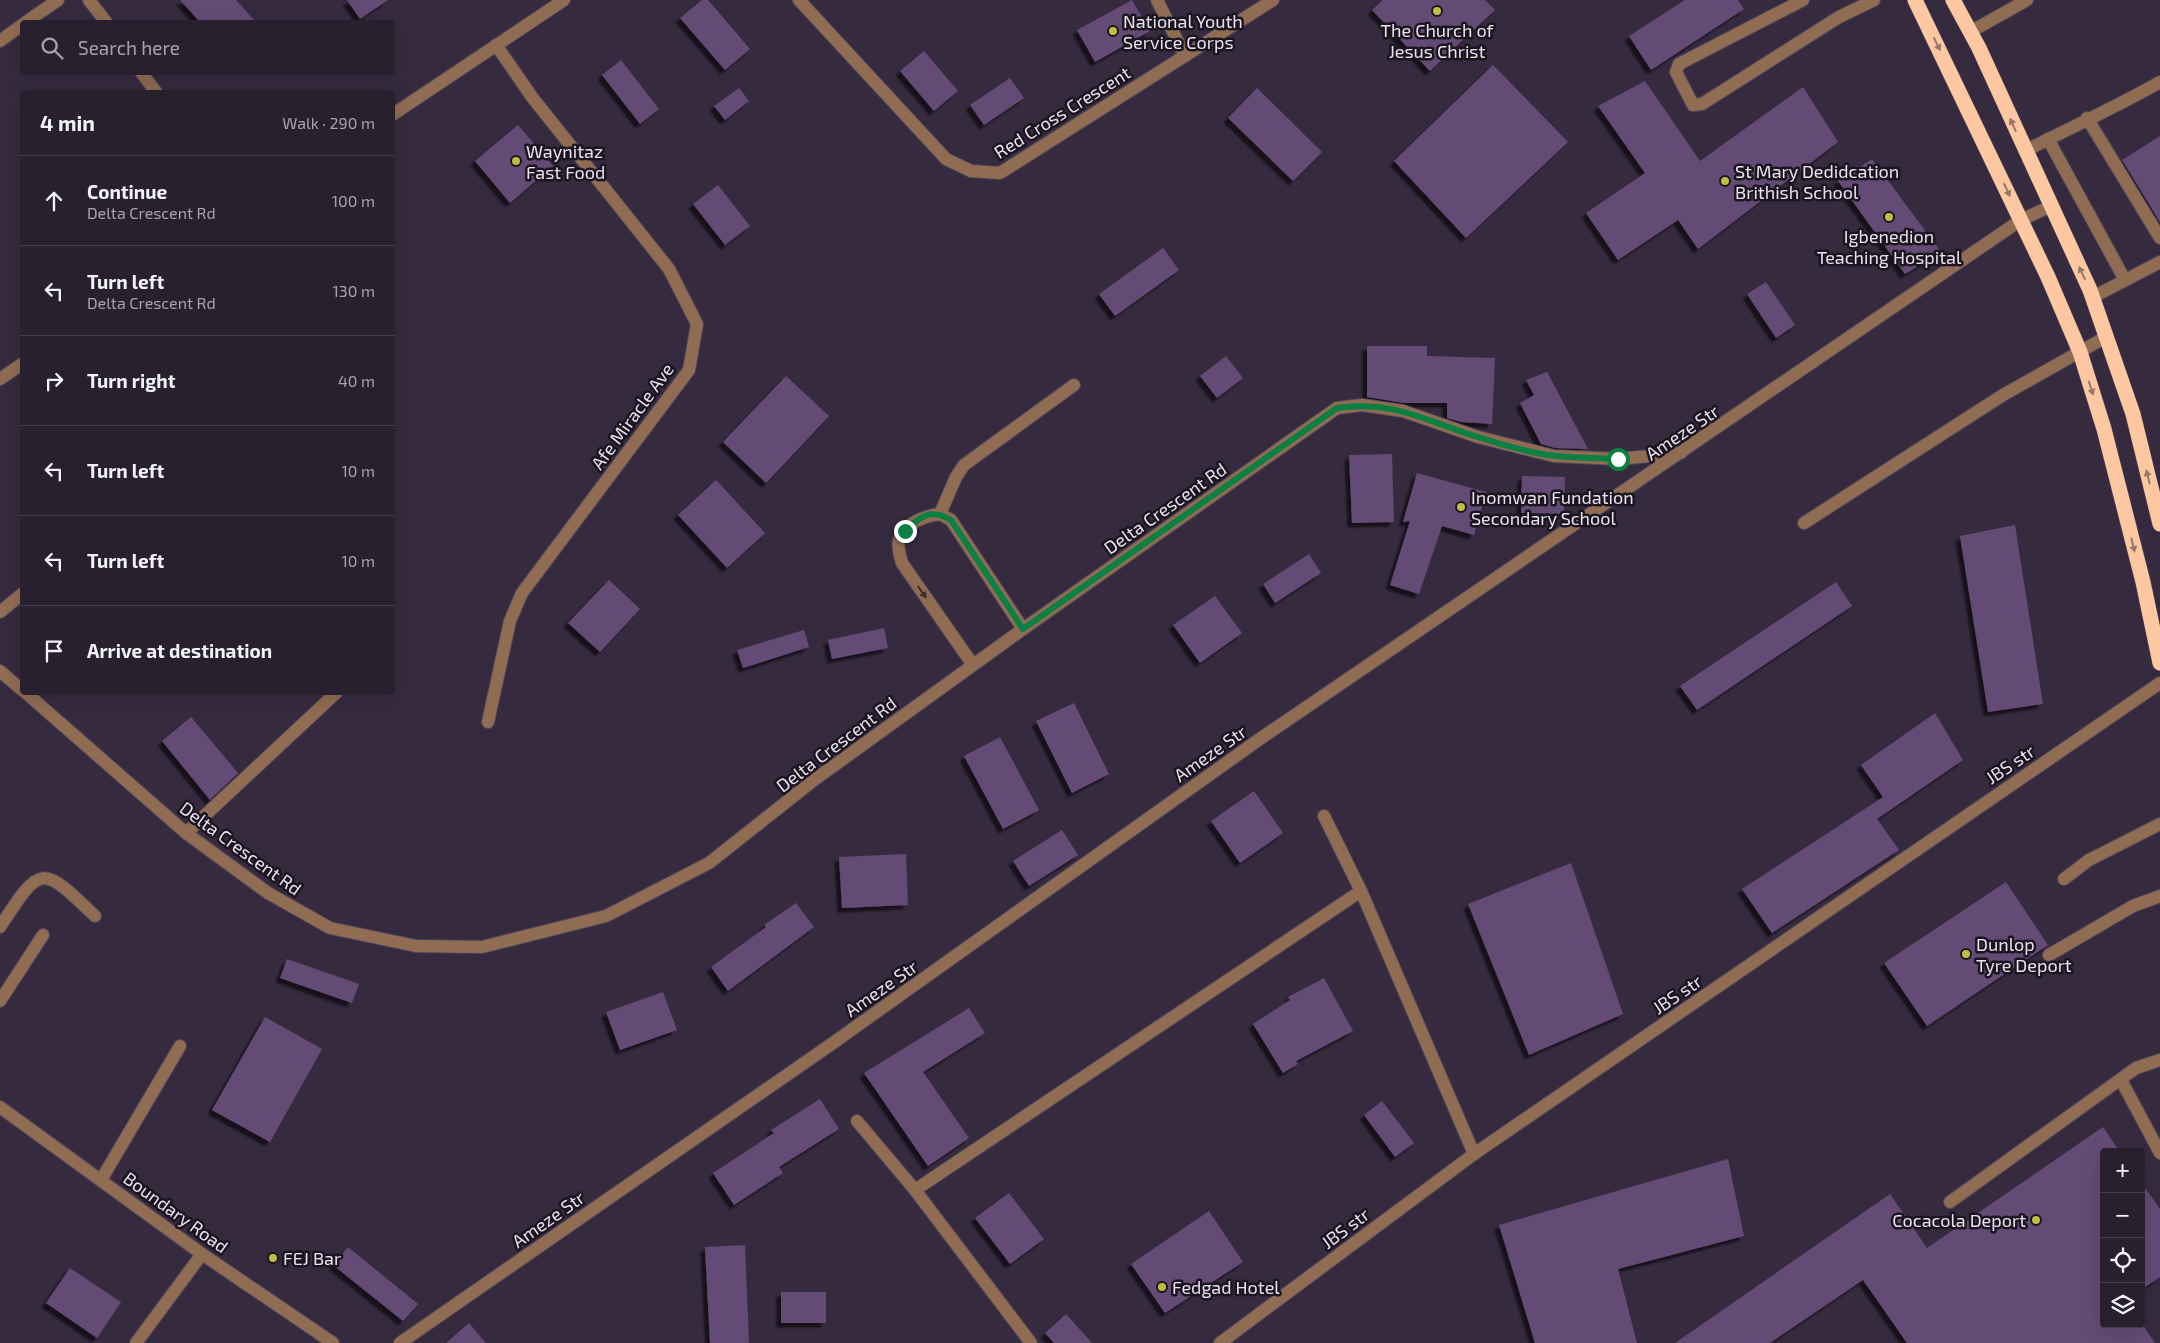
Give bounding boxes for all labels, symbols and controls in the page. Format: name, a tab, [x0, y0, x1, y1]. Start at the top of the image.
marker: The Church of Jesus Christ	[1431, 5, 1443, 17]
place label: National Youth Service Corps	[1123, 10, 1243, 53]
place label: The Church of Jesus Christ	[1381, 19, 1495, 62]
search box	[20, 20, 395, 75]
marker: National Youth Service Corps	[1107, 25, 1119, 37]
icon: search	[38, 34, 66, 62]
text: Search here	[78, 36, 180, 59]
one-way arrow	[1932, 36, 1941, 51]
street label: Red Cross Crescent	[990, 61, 1134, 163]
text: 4 min	[40, 110, 95, 135]
text: Walk · 290 m	[282, 113, 375, 132]
one-way arrow	[2009, 118, 2017, 132]
place label: Waynitaz Fast Food	[526, 140, 605, 183]
marker: Waynitaz Fast Food	[510, 155, 522, 167]
place label: St Mary Dedidcation Brithish School	[1735, 160, 1899, 203]
marker: St Mary Dedidcation Brithish School	[1719, 175, 1731, 187]
text: Continue	[87, 180, 167, 203]
one-way arrow	[2003, 183, 2011, 197]
icon: ahead	[40, 187, 68, 215]
text: 100 m	[332, 191, 375, 210]
text: Delta Crescent Rd	[87, 203, 216, 222]
marker: Igbenedion Teaching Hospital	[1883, 211, 1895, 223]
place label: Igbenedion Teaching Hospital	[1817, 225, 1962, 268]
one-way arrow	[2077, 265, 2086, 280]
text: Turn left	[87, 270, 164, 293]
icon: left	[40, 277, 68, 305]
text: 130 m	[333, 281, 375, 300]
text: Delta Crescent Rd	[87, 293, 216, 312]
street label: Afe Miracle Ave	[586, 359, 678, 473]
icon: right	[40, 367, 68, 395]
text: Turn right	[87, 369, 175, 392]
text: 40 m	[338, 371, 375, 390]
one-way arrow	[2088, 380, 2095, 395]
street label: Ameze Str	[1641, 400, 1723, 464]
route start	[1607, 448, 1630, 471]
icon: left	[40, 457, 68, 485]
street label: Delta Crescent Rd	[1099, 457, 1231, 559]
text: Turn left	[87, 459, 164, 482]
text: 10 m	[341, 461, 375, 480]
one-way arrow	[2144, 469, 2152, 484]
place label: Inomwan Fundation Secondary School	[1471, 486, 1634, 529]
marker: Inomwan Fundation Secondary School	[1455, 501, 1467, 513]
route end	[894, 520, 917, 543]
one-way arrow	[2129, 537, 2137, 552]
icon: left	[40, 547, 68, 575]
text: Turn left	[87, 549, 164, 572]
text: 10 m	[341, 551, 375, 570]
one-way arrow	[917, 585, 927, 598]
icon: arrive	[40, 637, 68, 665]
text: Arrive at destination	[87, 639, 272, 662]
street label: Delta Crescent Rd	[772, 692, 900, 796]
street label: Ameze Str	[1169, 720, 1251, 786]
street label: JBS str	[1981, 740, 2039, 788]
street label: Delta Crescent Rd	[176, 797, 306, 899]
place label: Dunlop Tyre Deport	[1976, 933, 2072, 976]
marker: Dunlop Tyre Deport	[1960, 948, 1972, 960]
street label: Ameze Str	[840, 955, 922, 1021]
street label: JBS str	[1648, 970, 1706, 1018]
map controls	[2100, 1148, 2145, 1328]
button: +	[2100, 1148, 2145, 1193]
street label: Boundary Road	[119, 1167, 233, 1257]
street label: Ameze Str	[507, 1186, 589, 1252]
button: −	[2100, 1193, 2145, 1238]
street label: JBS str	[1317, 1203, 1373, 1253]
place label: Cocacola Deport	[1892, 1209, 2026, 1231]
marker: Cocacola Deport	[2030, 1214, 2042, 1226]
button: locate	[2100, 1238, 2145, 1283]
place label: FEJ Bar	[283, 1247, 341, 1269]
marker: FEJ Bar	[267, 1252, 279, 1264]
place label: Fedgad Hotel	[1172, 1276, 1280, 1298]
marker: Fedgad Hotel	[1156, 1281, 1168, 1293]
button: layers	[2100, 1283, 2145, 1328]

